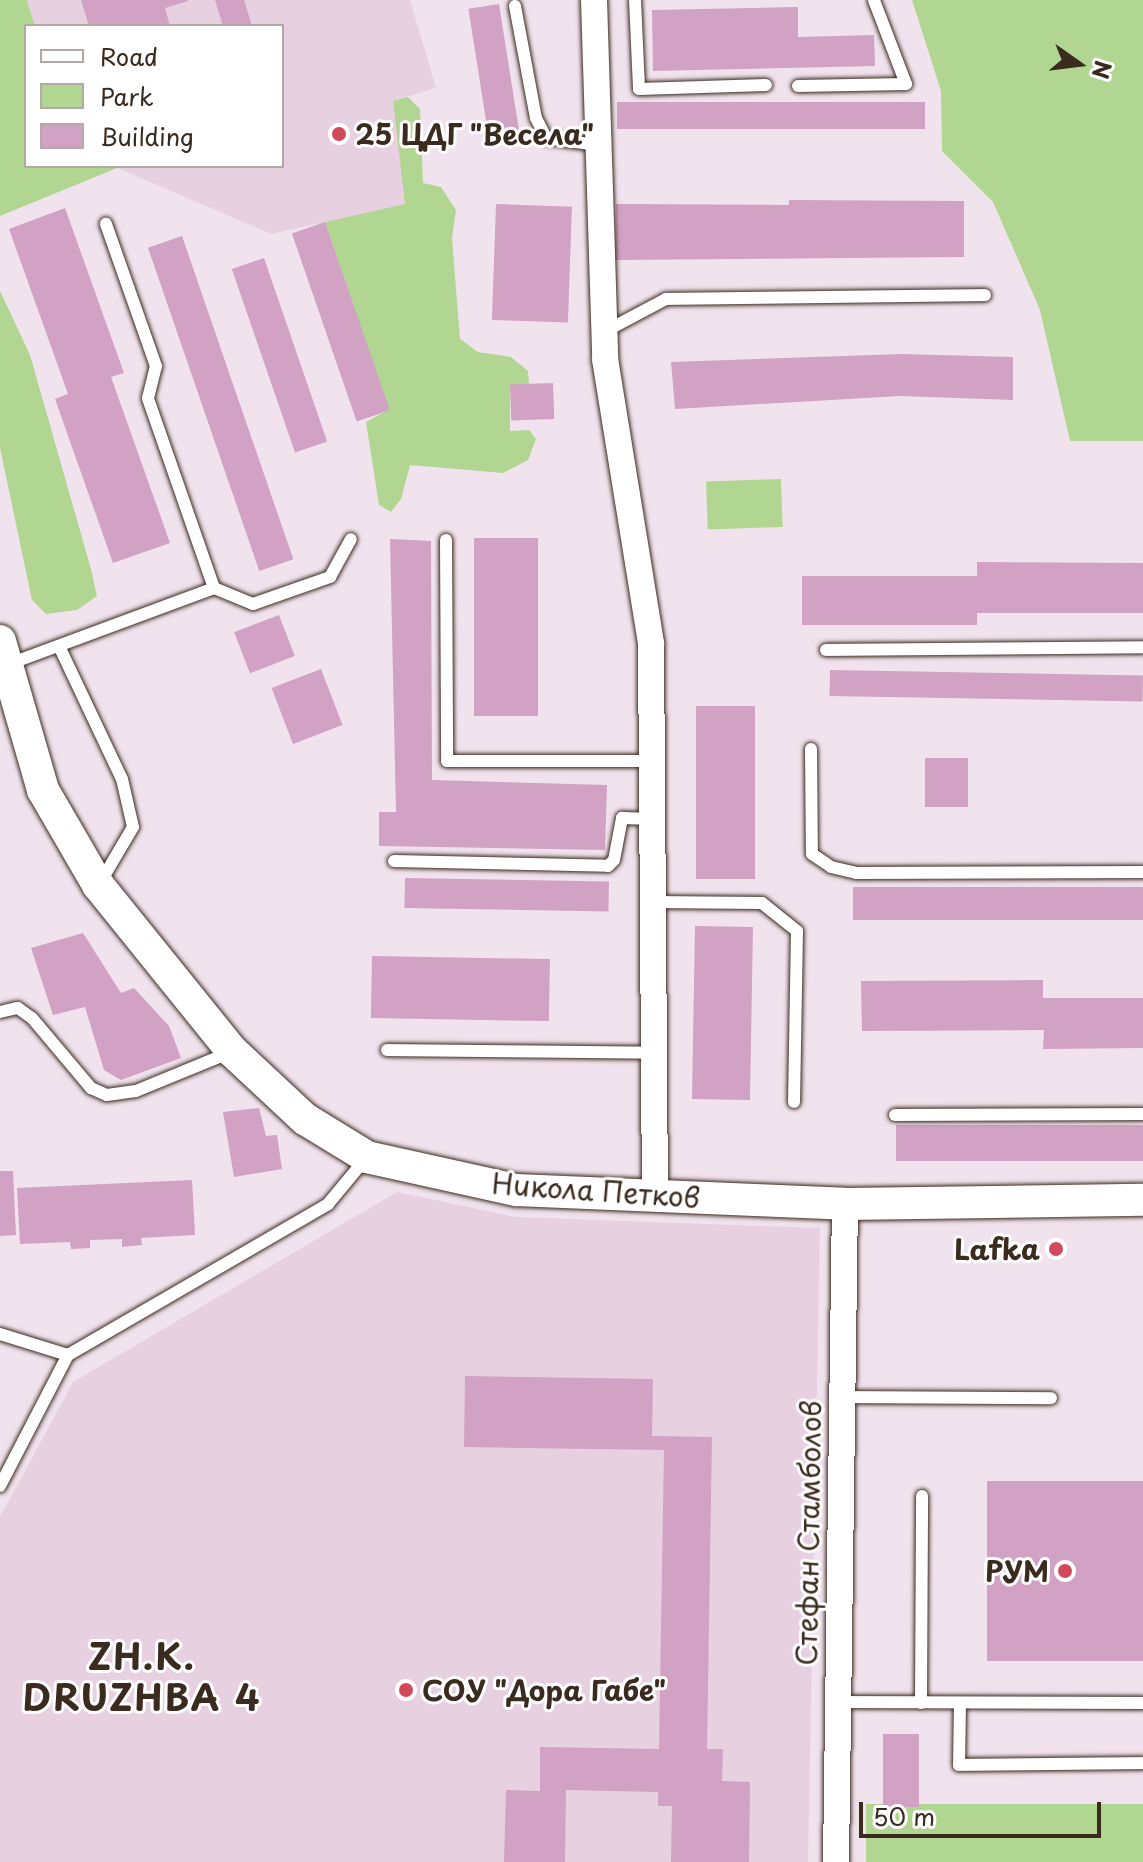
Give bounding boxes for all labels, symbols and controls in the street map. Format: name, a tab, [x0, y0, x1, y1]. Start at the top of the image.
legend	[24, 24, 284, 168]
north arrow	[1039, 24, 1119, 104]
text: Road	[100, 38, 158, 74]
text: N	[1085, 57, 1121, 82]
text: Park	[100, 78, 154, 114]
place label: 25 ЦДГ "Весела"	[355, 117, 597, 151]
text: Building	[100, 118, 194, 154]
marker: 25 ЦДГ "Весела"	[330, 125, 348, 143]
street label: Никола Петков	[490, 1166, 702, 1214]
place label: Lafka	[954, 1232, 1040, 1266]
marker: Lafka	[1047, 1240, 1065, 1258]
street label: Стефан Стамболов	[789, 1400, 827, 1666]
place label: РУМ	[985, 1554, 1049, 1588]
marker: РУМ	[1056, 1562, 1074, 1580]
district label: ZH.K. DRUZHBA 4	[23, 1633, 261, 1718]
place label: СОУ "Дора Габе"	[422, 1673, 666, 1707]
marker: СОУ "Дора Габе"	[397, 1681, 415, 1699]
scale bar	[863, 1786, 1105, 1836]
text: 50 m	[873, 1798, 935, 1834]

